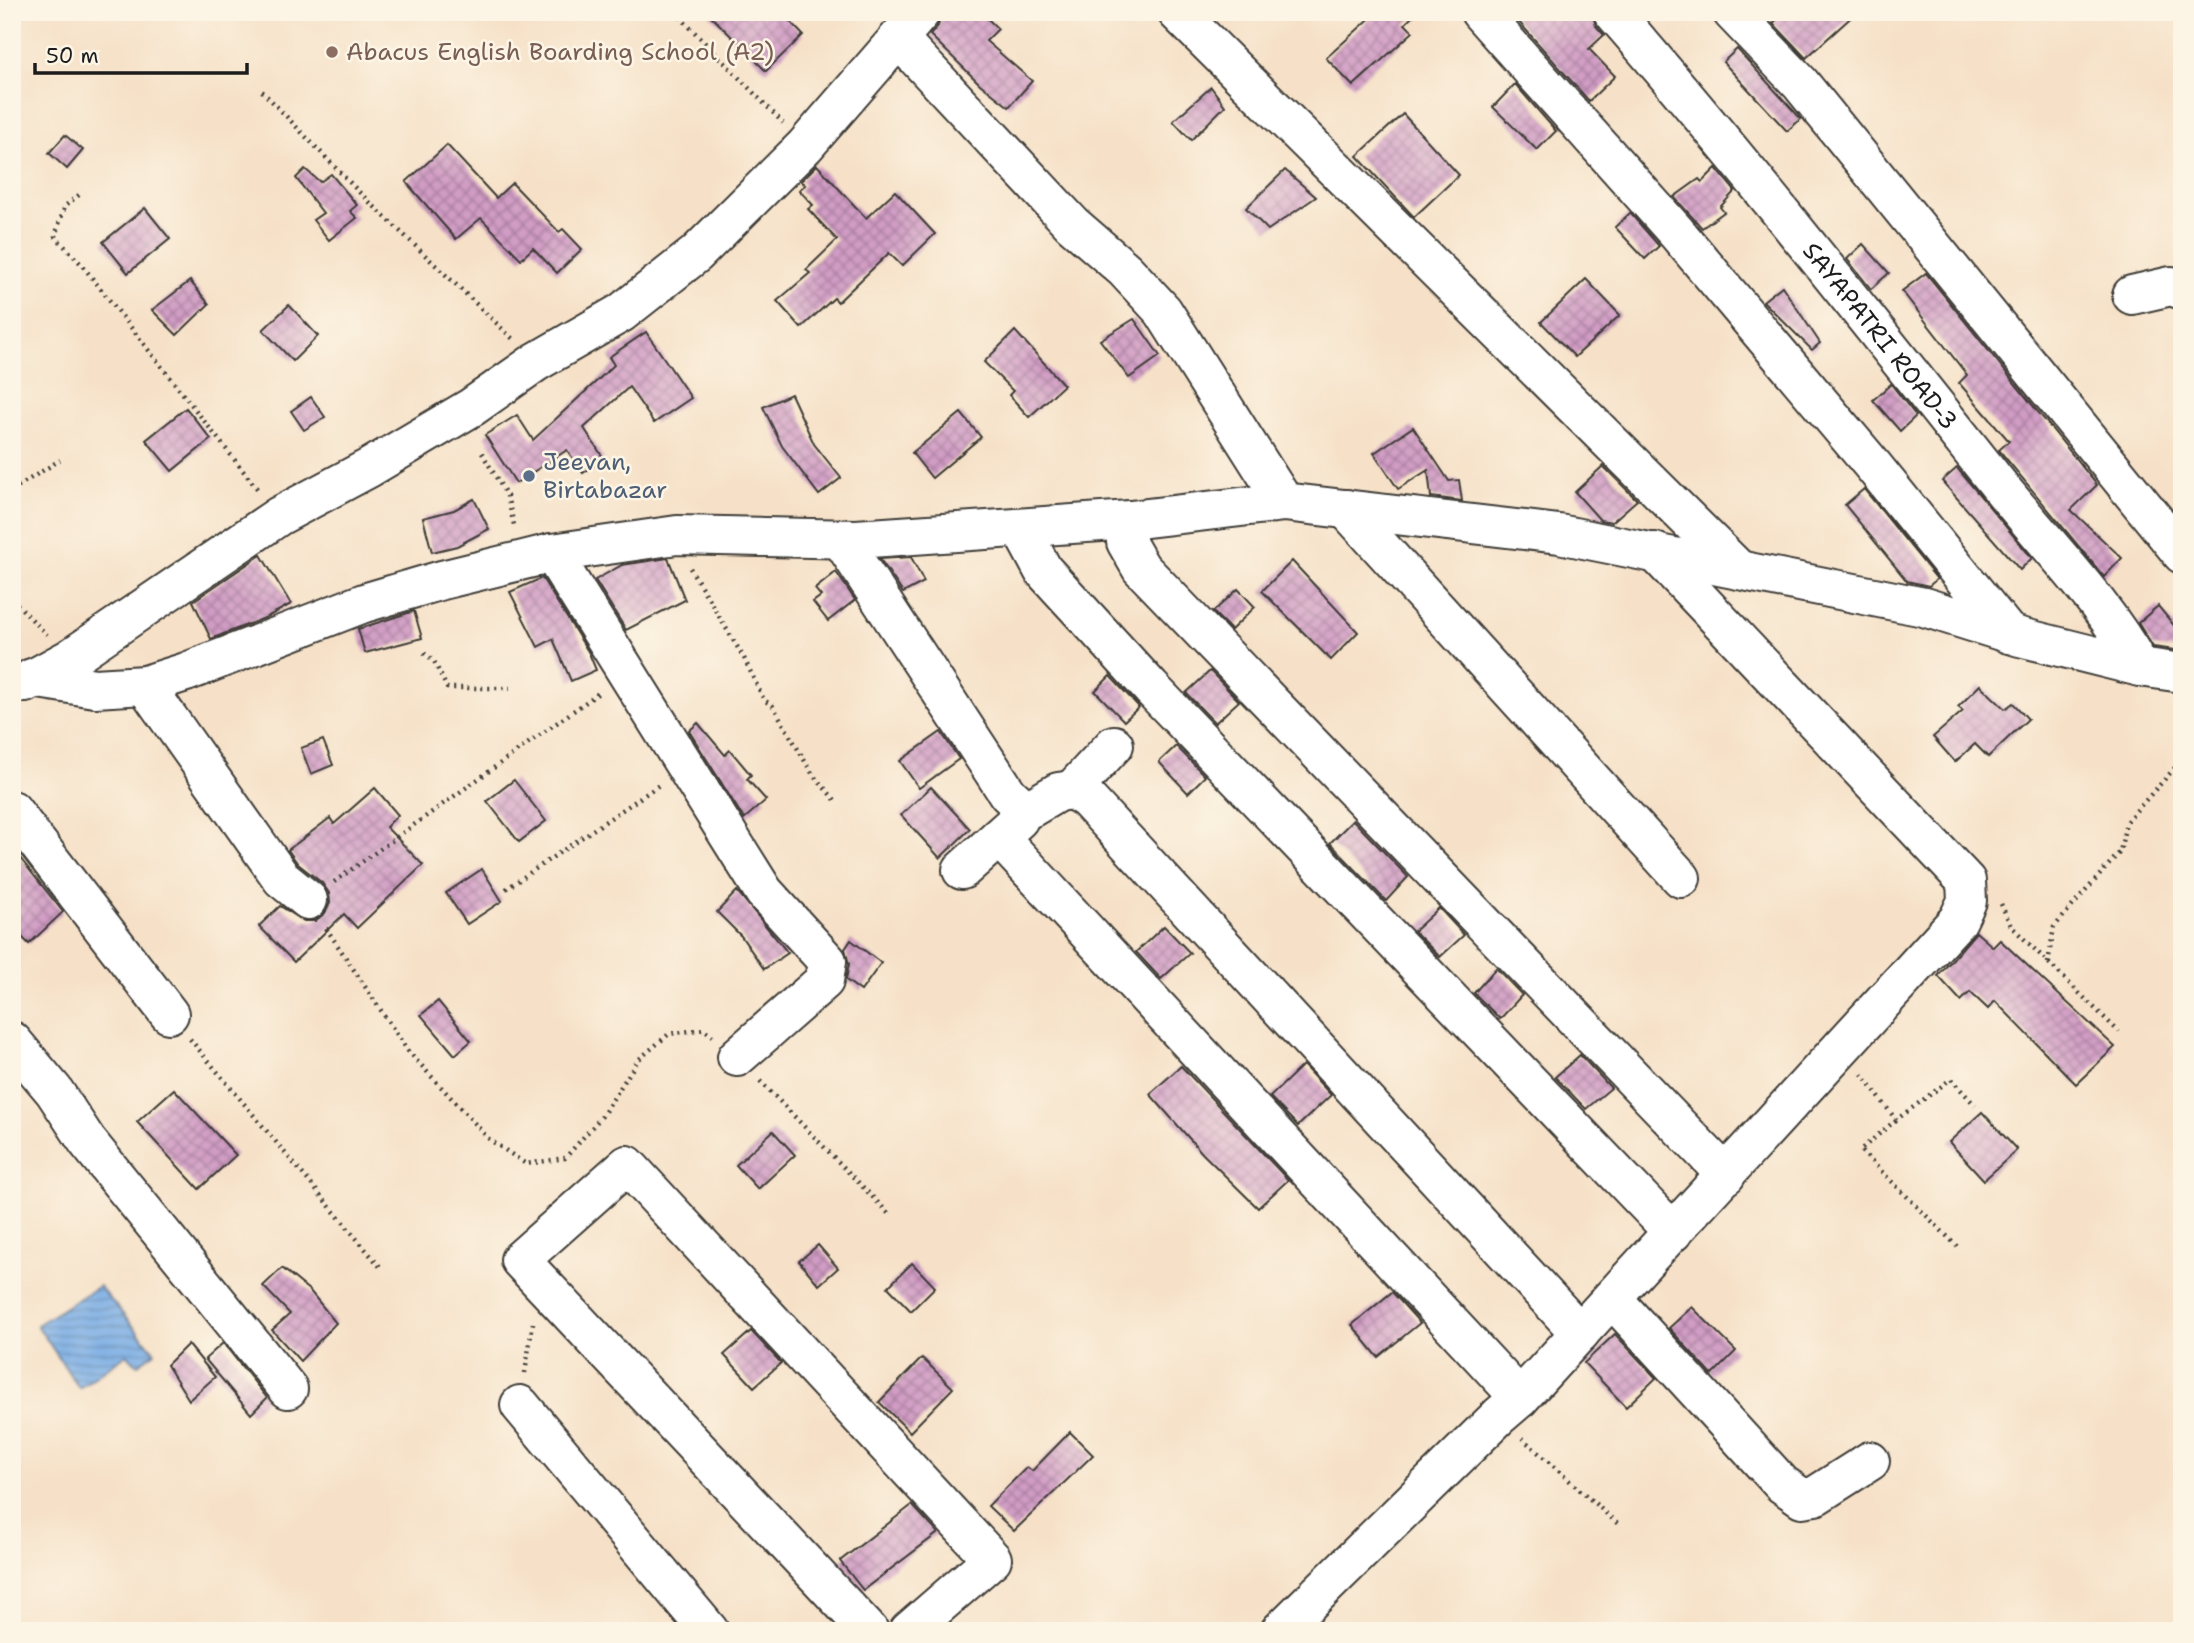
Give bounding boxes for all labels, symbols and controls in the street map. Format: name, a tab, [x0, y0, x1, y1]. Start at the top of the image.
scale bar	[35, 32, 247, 76]
place label: Abacus English Boarding School (A2)	[346, 36, 774, 68]
text: 50 m	[46, 42, 99, 70]
marker: Abacus English Boarding School (A2)	[324, 44, 340, 60]
street label: SAYAPATRI ROAD-3	[1795, 236, 1965, 436]
place label: Jeevan, Birtabazar	[543, 446, 667, 506]
marker: Jeevan, Birtabazar	[521, 468, 537, 484]

